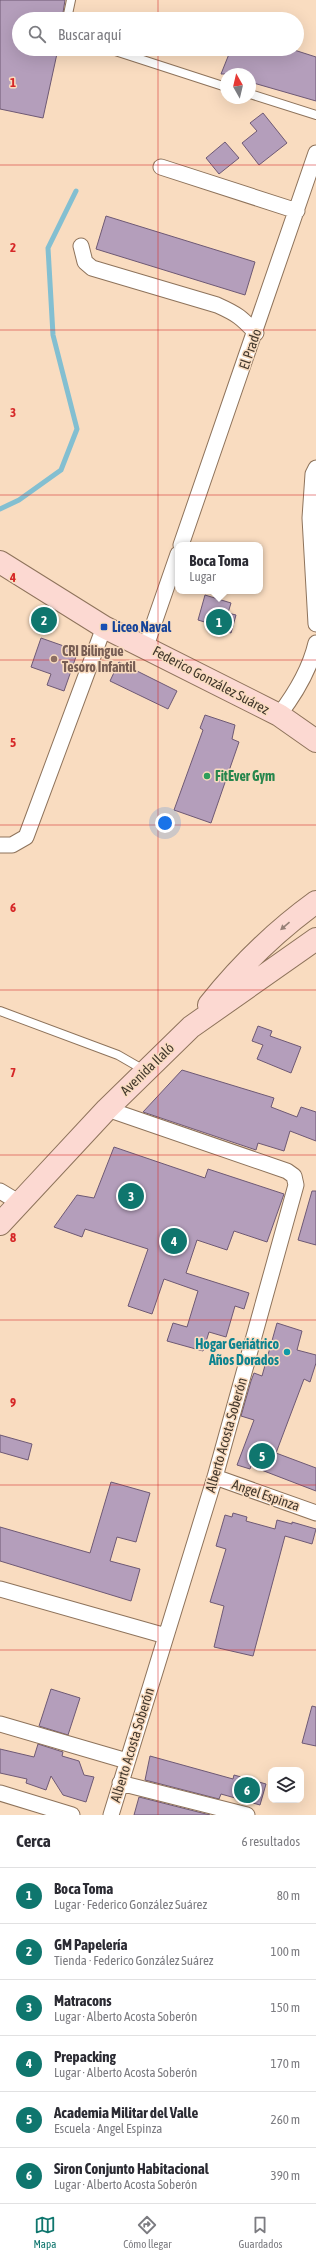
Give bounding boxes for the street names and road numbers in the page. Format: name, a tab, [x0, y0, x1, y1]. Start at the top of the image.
street label: El Prado	[236, 327, 264, 371]
street label: Federico González Suárez	[150, 643, 272, 717]
street label: Avenida Ilaló	[117, 1040, 177, 1098]
street label: Alberto Acosta Soberón	[202, 1376, 250, 1494]
street label: Angel Espinza	[230, 1476, 302, 1514]
street label: Alberto Acosta Soberón	[107, 1686, 157, 1804]

